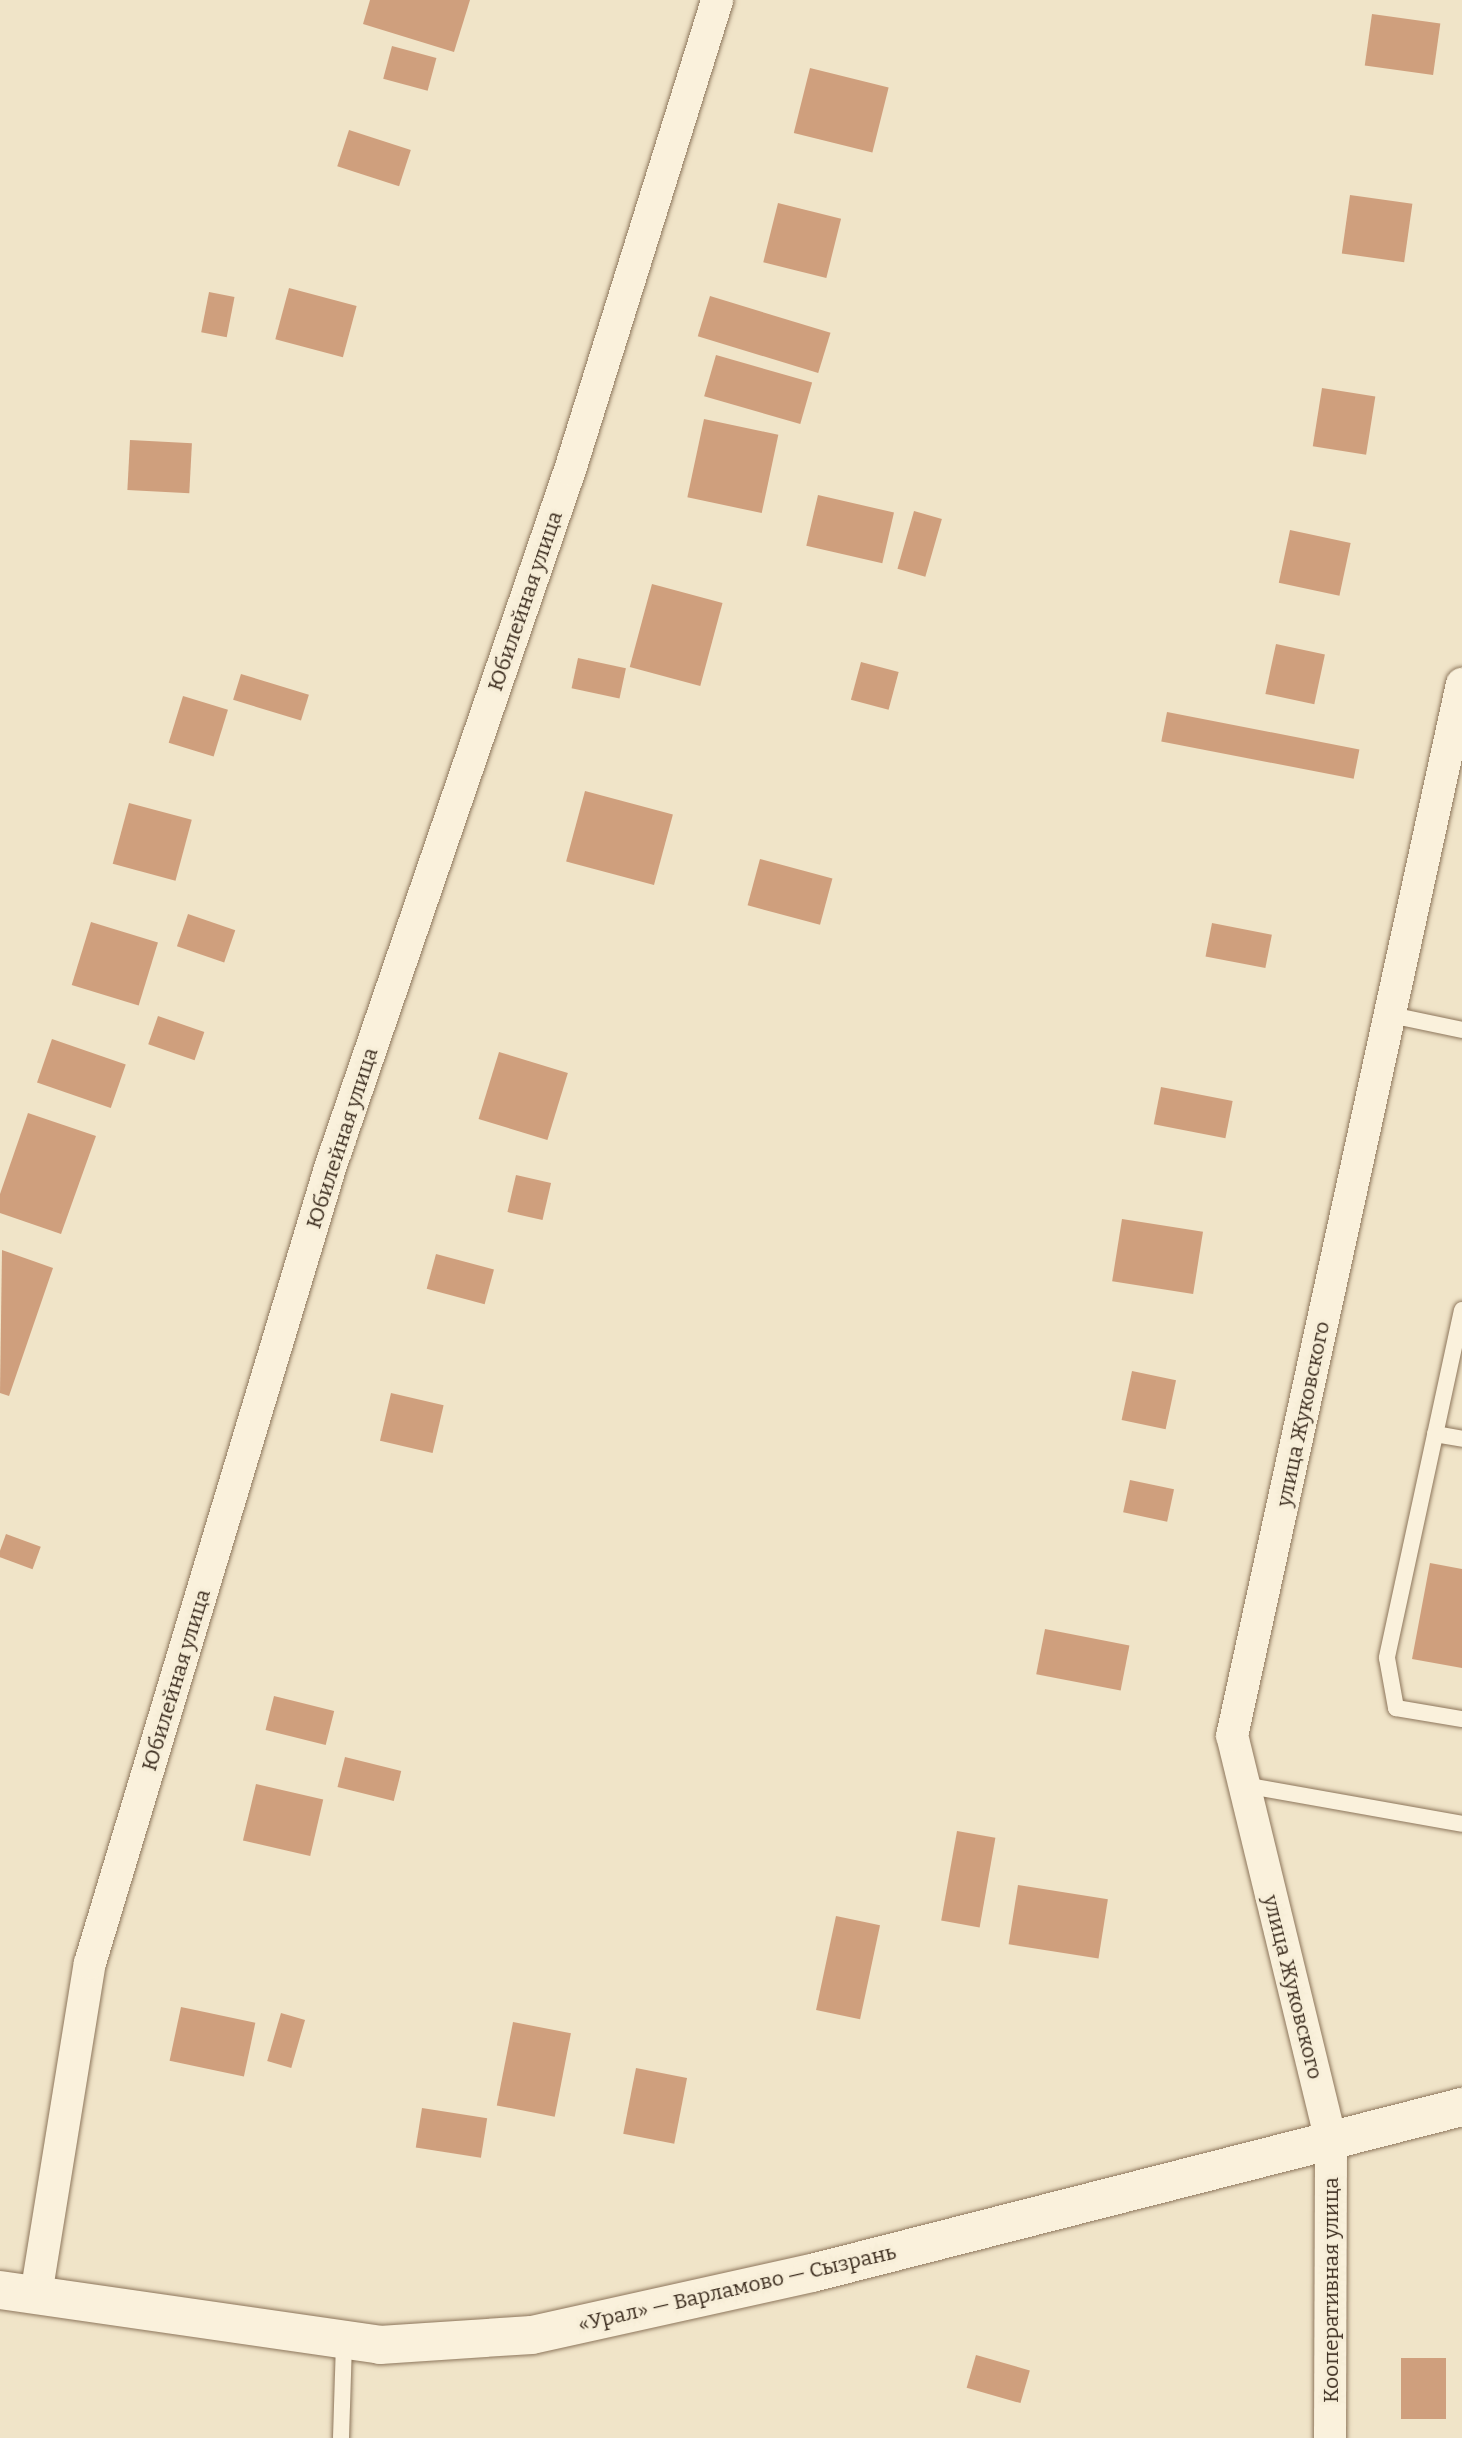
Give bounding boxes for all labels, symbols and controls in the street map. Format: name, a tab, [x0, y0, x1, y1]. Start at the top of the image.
street label: Юбилейная улица	[482, 508, 568, 694]
street label: Юбилейная улица	[301, 1044, 383, 1232]
street label: улица Жуковского	[1271, 1319, 1335, 1509]
street label: Юбилейная улица	[136, 1586, 216, 1774]
street label: улица Жуковского	[1258, 1892, 1328, 2082]
street label: Кооперативная улица	[1318, 2177, 1344, 2403]
street label: «Урал» — Варламово — Сызрань	[576, 2239, 898, 2337]

